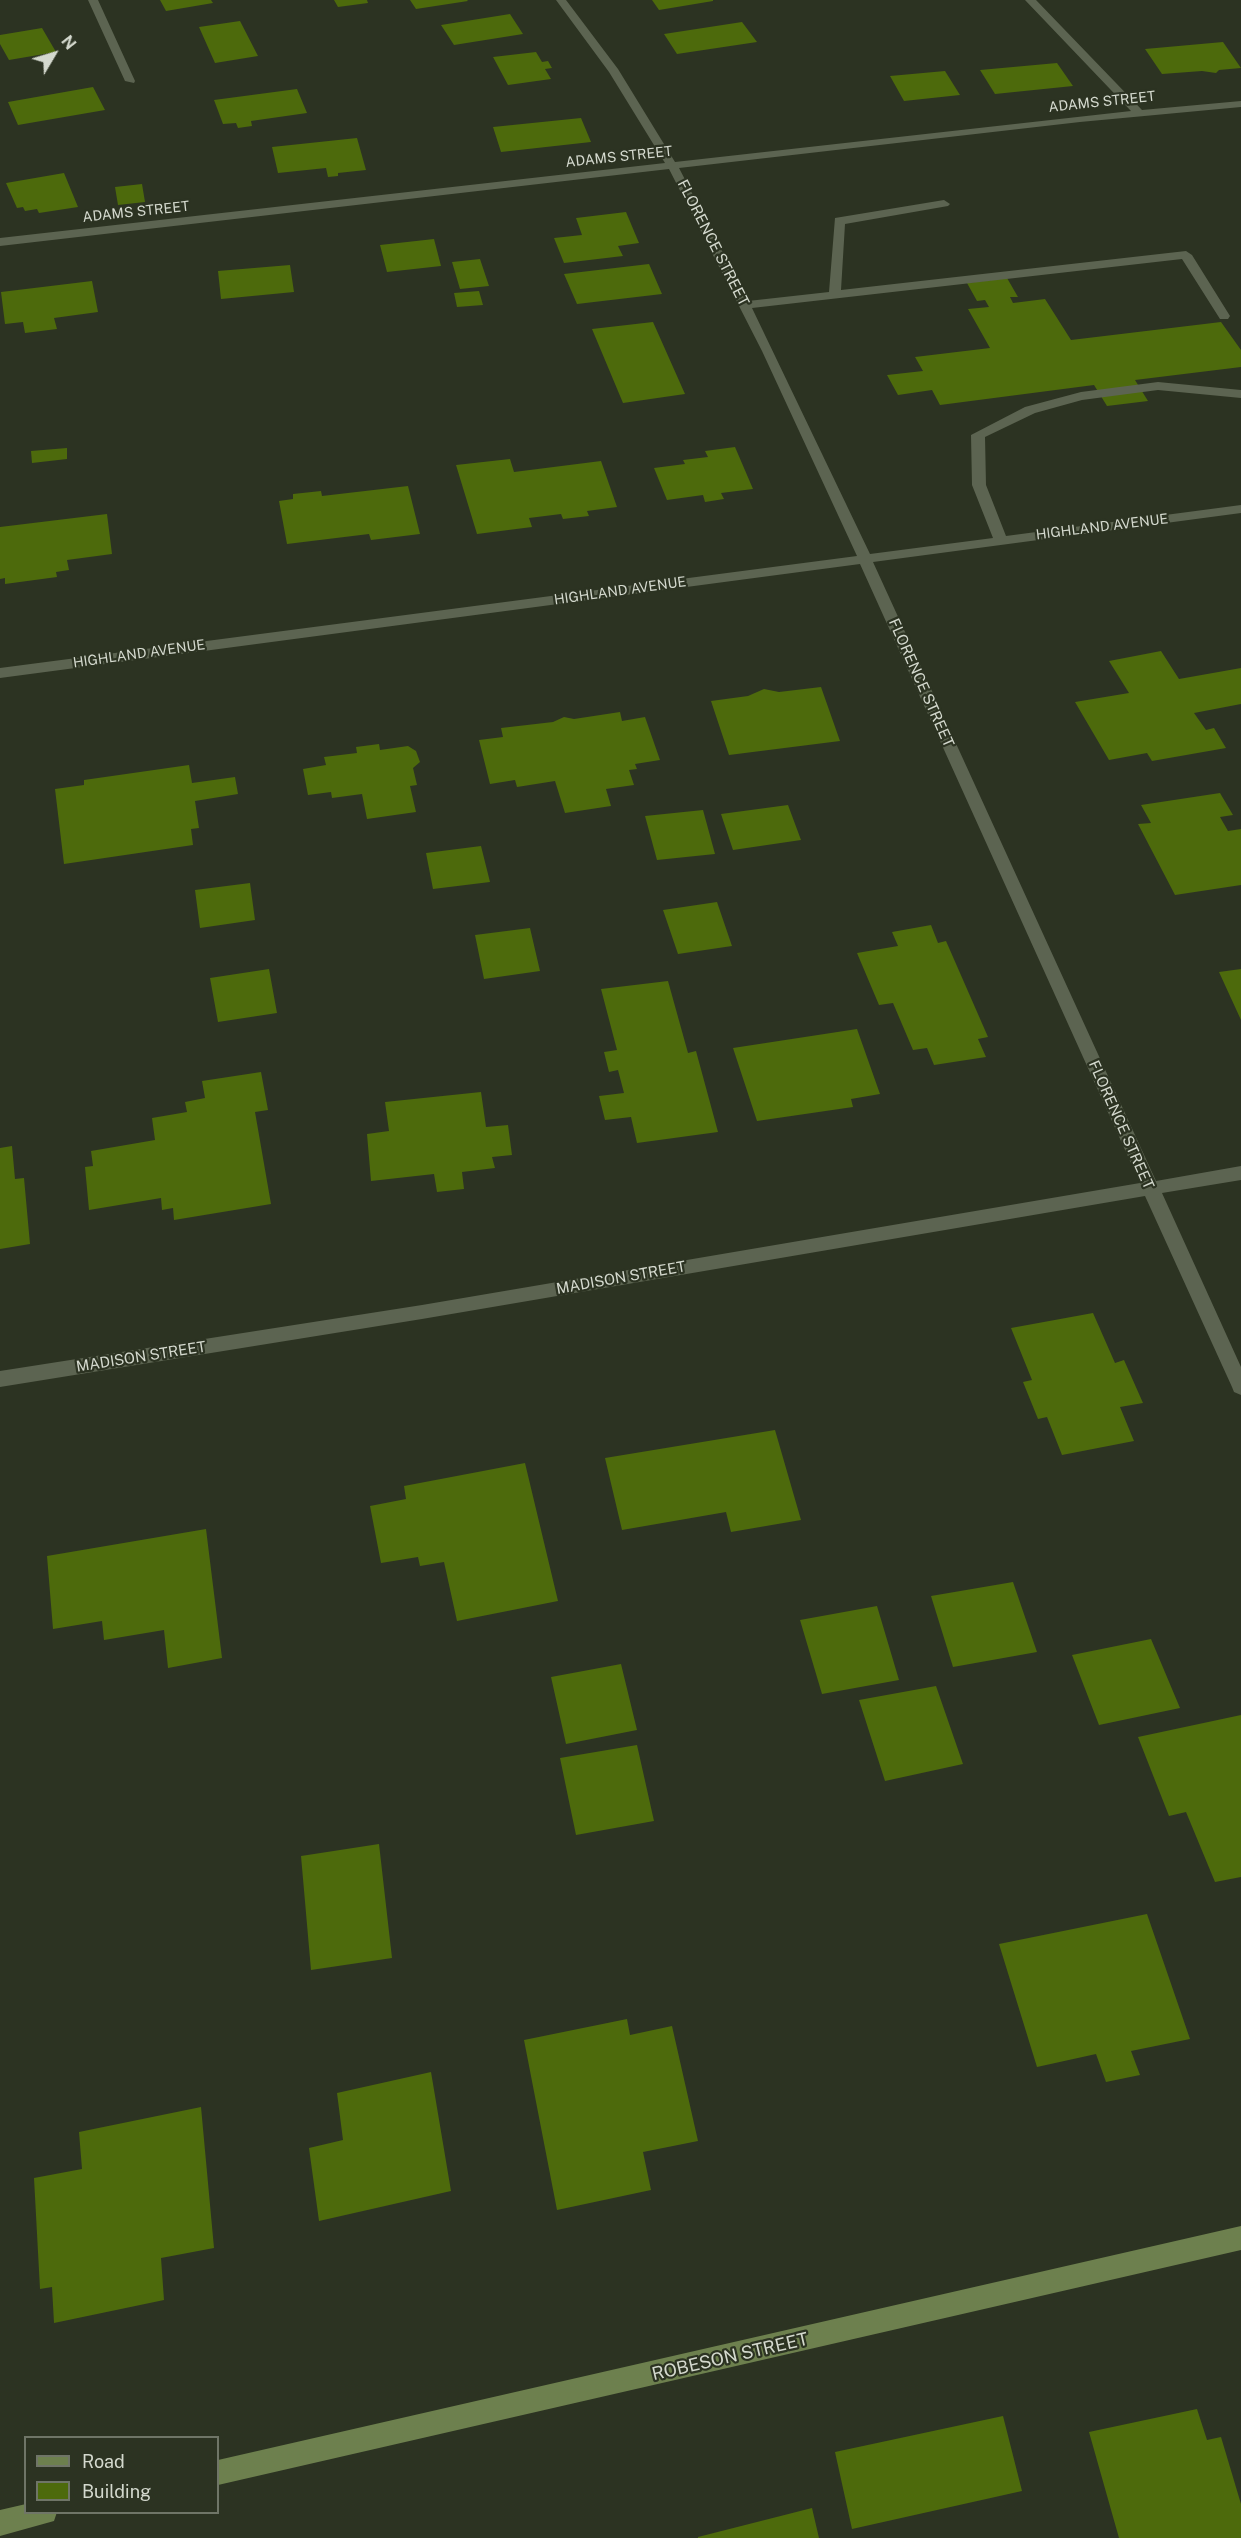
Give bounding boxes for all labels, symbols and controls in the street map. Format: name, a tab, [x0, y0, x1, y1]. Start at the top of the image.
north arrow	[24, 24, 84, 84]
text: N	[57, 32, 80, 53]
street label: ADAMS STREET	[1048, 88, 1156, 116]
street label: ADAMS STREET	[565, 143, 673, 171]
street label: FLORENCE STREET	[673, 177, 753, 309]
street label: ADAMS STREET	[82, 198, 190, 226]
street label: HIGHLAND AVENUE	[1035, 511, 1169, 543]
street label: HIGHLAND AVENUE	[553, 573, 687, 609]
street label: FLORENCE STREET	[884, 616, 958, 750]
street label: HIGHLAND AVENUE	[72, 636, 206, 672]
street label: FLORENCE STREET	[1084, 1058, 1158, 1192]
street label: MADISON STREET	[555, 1258, 687, 1298]
street label: MADISON STREET	[75, 1338, 207, 1376]
street label: ROBESON STREET	[650, 2329, 810, 2385]
legend	[24, 2436, 219, 2514]
text: Road	[82, 2451, 125, 2472]
text: Building	[82, 2481, 151, 2502]

